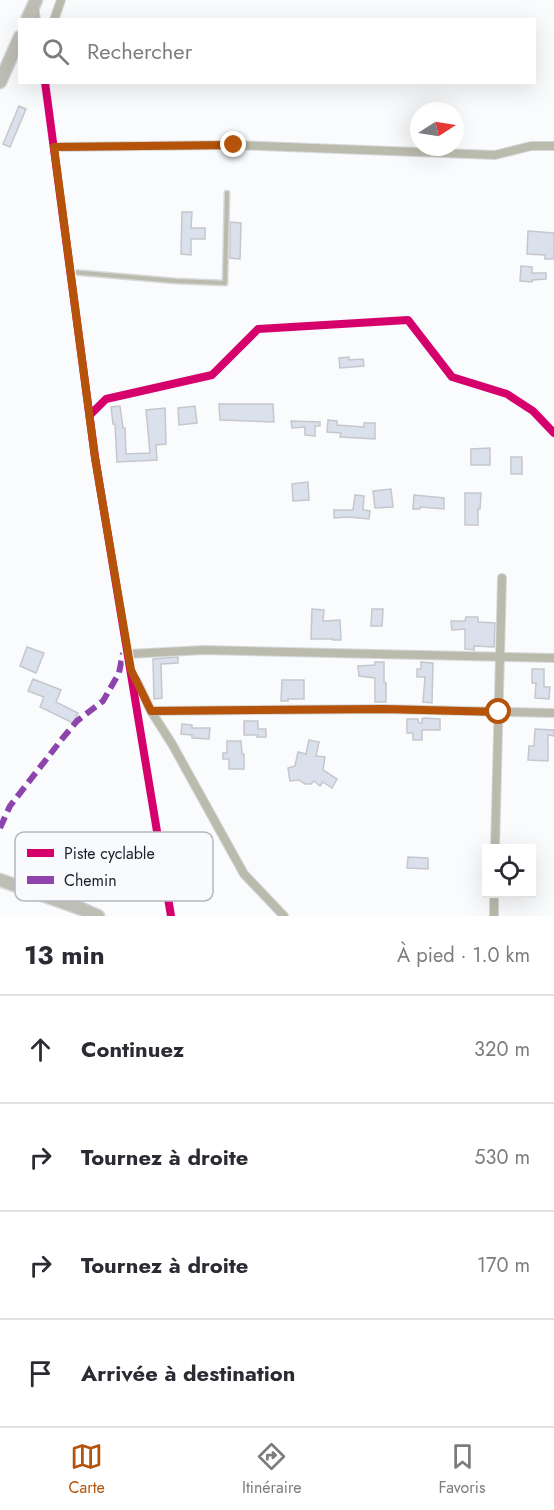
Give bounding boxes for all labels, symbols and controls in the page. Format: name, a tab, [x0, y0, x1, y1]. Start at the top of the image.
search box	[18, 18, 536, 84]
icon: search	[39, 35, 72, 68]
text: Rechercher	[87, 35, 192, 67]
north arrow	[410, 102, 464, 156]
route end	[220, 131, 246, 157]
route start	[485, 698, 511, 724]
legend	[15, 832, 213, 901]
text: Piste cyclable	[64, 842, 155, 865]
map controls	[482, 844, 536, 898]
button: locate	[482, 844, 536, 898]
text: Chemin	[64, 869, 117, 892]
text: 13 min	[24, 936, 105, 974]
text: À pied · 1.0 km	[397, 941, 530, 970]
icon: ahead	[24, 1033, 57, 1066]
text: Continuez	[81, 1033, 184, 1065]
text: 320 m	[474, 1035, 530, 1064]
icon: right	[24, 1141, 57, 1174]
text: Tournez à droite	[81, 1141, 248, 1173]
text: 530 m	[474, 1143, 530, 1172]
icon: right	[24, 1249, 57, 1282]
text: Tournez à droite	[81, 1249, 248, 1281]
text: 170 m	[477, 1251, 530, 1280]
icon: arrive	[24, 1357, 57, 1390]
text: Arrivée à destination	[81, 1357, 295, 1389]
tab: Carte	[69, 1440, 105, 1499]
tab: Itinéraire	[242, 1440, 301, 1499]
tab: Favoris	[439, 1440, 485, 1499]

